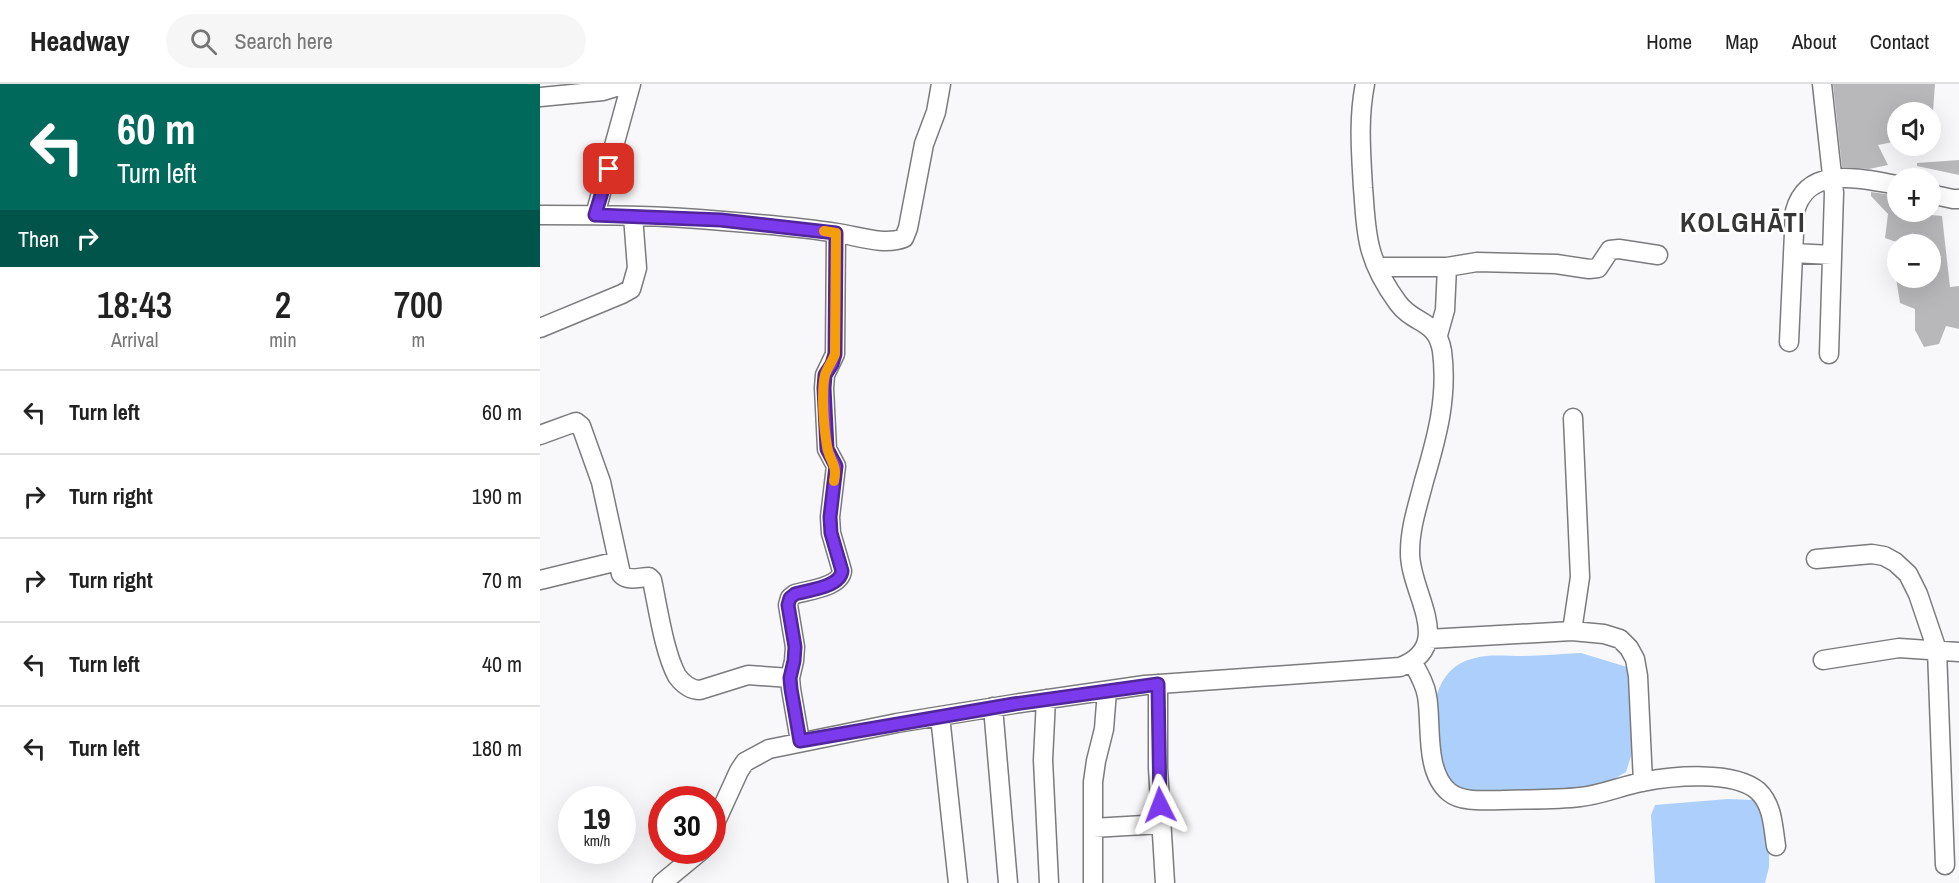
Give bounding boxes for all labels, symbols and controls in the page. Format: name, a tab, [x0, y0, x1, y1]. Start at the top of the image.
search box	[166, 14, 586, 68]
text: Headway	[30, 22, 130, 60]
icon: search	[187, 25, 220, 58]
text: Search here	[235, 26, 333, 56]
text: Home	[1646, 27, 1692, 56]
text: Map	[1725, 27, 1759, 56]
text: About	[1792, 27, 1837, 56]
text: Contact	[1870, 27, 1929, 56]
text: 60 m	[117, 101, 196, 157]
map controls	[1887, 102, 1941, 288]
button: sound	[1887, 102, 1941, 156]
icon: left	[18, 108, 96, 186]
pin	[583, 143, 634, 194]
icon: arrive	[592, 152, 625, 185]
text: Turn left	[117, 155, 196, 191]
button: +	[1887, 168, 1941, 222]
district label: KOLGHĀTI	[1680, 204, 1806, 240]
icon: right	[71, 222, 104, 255]
text: Then	[18, 224, 59, 254]
button: −	[1887, 234, 1941, 288]
text: 18:43	[97, 281, 172, 329]
text: 2	[275, 281, 291, 329]
text: 700	[394, 281, 443, 329]
text: Arrival	[111, 326, 158, 353]
text: min	[269, 326, 297, 353]
text: m	[411, 326, 425, 353]
icon: left	[18, 396, 51, 429]
text: Turn left	[69, 397, 140, 427]
text: 60 m	[482, 397, 522, 427]
icon: right	[18, 480, 51, 513]
text: Turn right	[69, 481, 153, 511]
text: 190 m	[472, 481, 522, 511]
icon: right	[18, 564, 51, 597]
text: Turn right	[69, 565, 153, 595]
text: 70 m	[482, 565, 522, 595]
icon: left	[18, 648, 51, 681]
text: Turn left	[69, 649, 140, 679]
text: 40 m	[482, 649, 522, 679]
icon: left	[18, 732, 51, 765]
text: Turn left	[69, 733, 140, 763]
text: 180 m	[472, 733, 522, 763]
position arrow	[1128, 773, 1192, 837]
speed limit sign: 30	[648, 786, 726, 864]
text: 19	[583, 798, 611, 838]
text: km/h	[584, 830, 610, 851]

